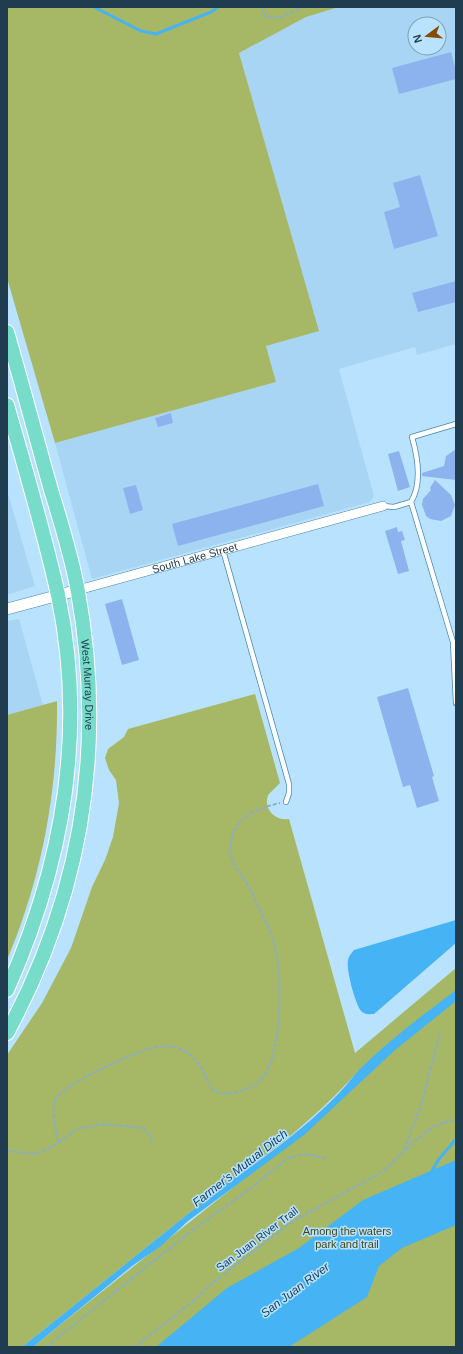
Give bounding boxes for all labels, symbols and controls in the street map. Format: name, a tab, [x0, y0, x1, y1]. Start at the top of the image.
north arrow	[407, 16, 447, 56]
text: N	[411, 33, 424, 44]
street label: South Lake Street	[151, 540, 239, 575]
street label: West Murray Drive	[79, 639, 95, 730]
water label: Farmer's Mutual Ditch	[190, 1126, 291, 1210]
street label: San Juan River Trail	[214, 1204, 300, 1274]
park label: Among the waters park and trail	[303, 1225, 392, 1250]
water label: San Juan River	[258, 1259, 333, 1320]

